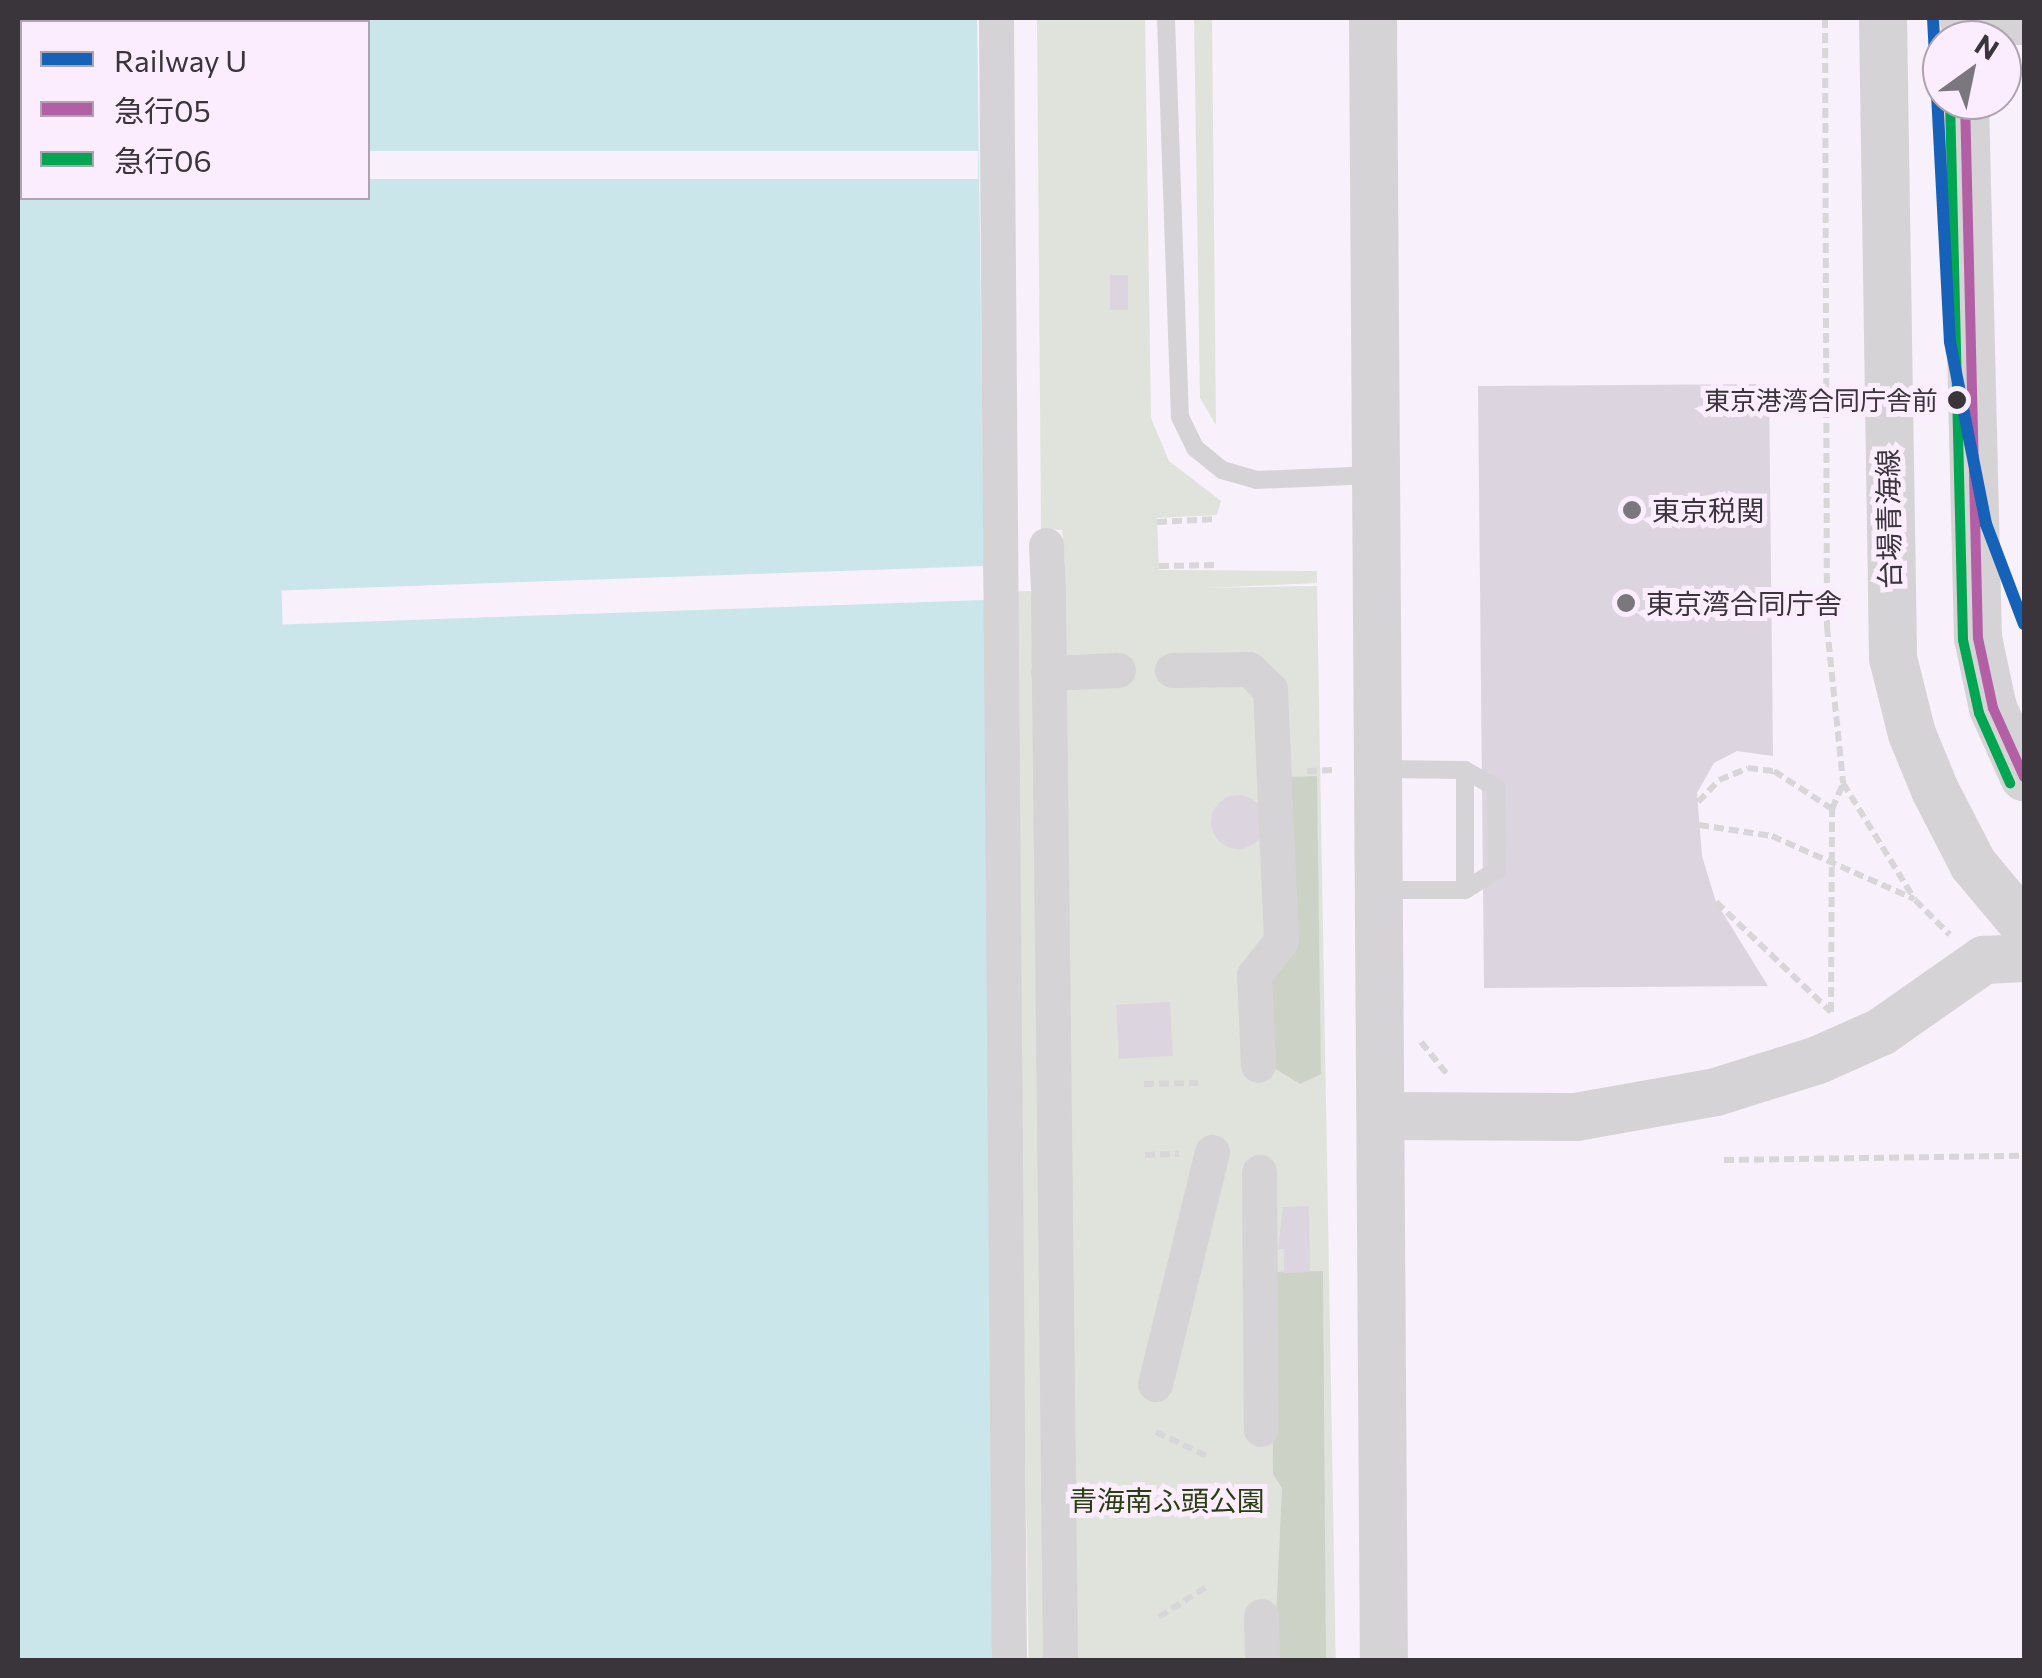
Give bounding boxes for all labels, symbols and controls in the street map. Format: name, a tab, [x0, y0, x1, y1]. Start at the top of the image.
legend	[20, 20, 370, 200]
north arrow	[1922, 20, 2022, 120]
text: N	[1969, 27, 2005, 66]
text: Railway U	[114, 41, 247, 78]
text: 急行05	[114, 91, 211, 128]
text: 急行06	[114, 141, 212, 178]
place label: 東京港湾合同庁舎前	[1704, 384, 1938, 416]
marker: 東京港湾合同庁舎前	[1947, 390, 1967, 410]
street label: 台場青海線	[1870, 449, 1906, 589]
place label: 東京税関	[1652, 493, 1764, 527]
marker: 東京税関	[1621, 499, 1643, 521]
place label: 東京湾合同庁舎	[1646, 586, 1842, 620]
marker: 東京湾合同庁舎	[1615, 592, 1637, 614]
park label: 青海南ふ頭公園	[1069, 1483, 1265, 1517]

